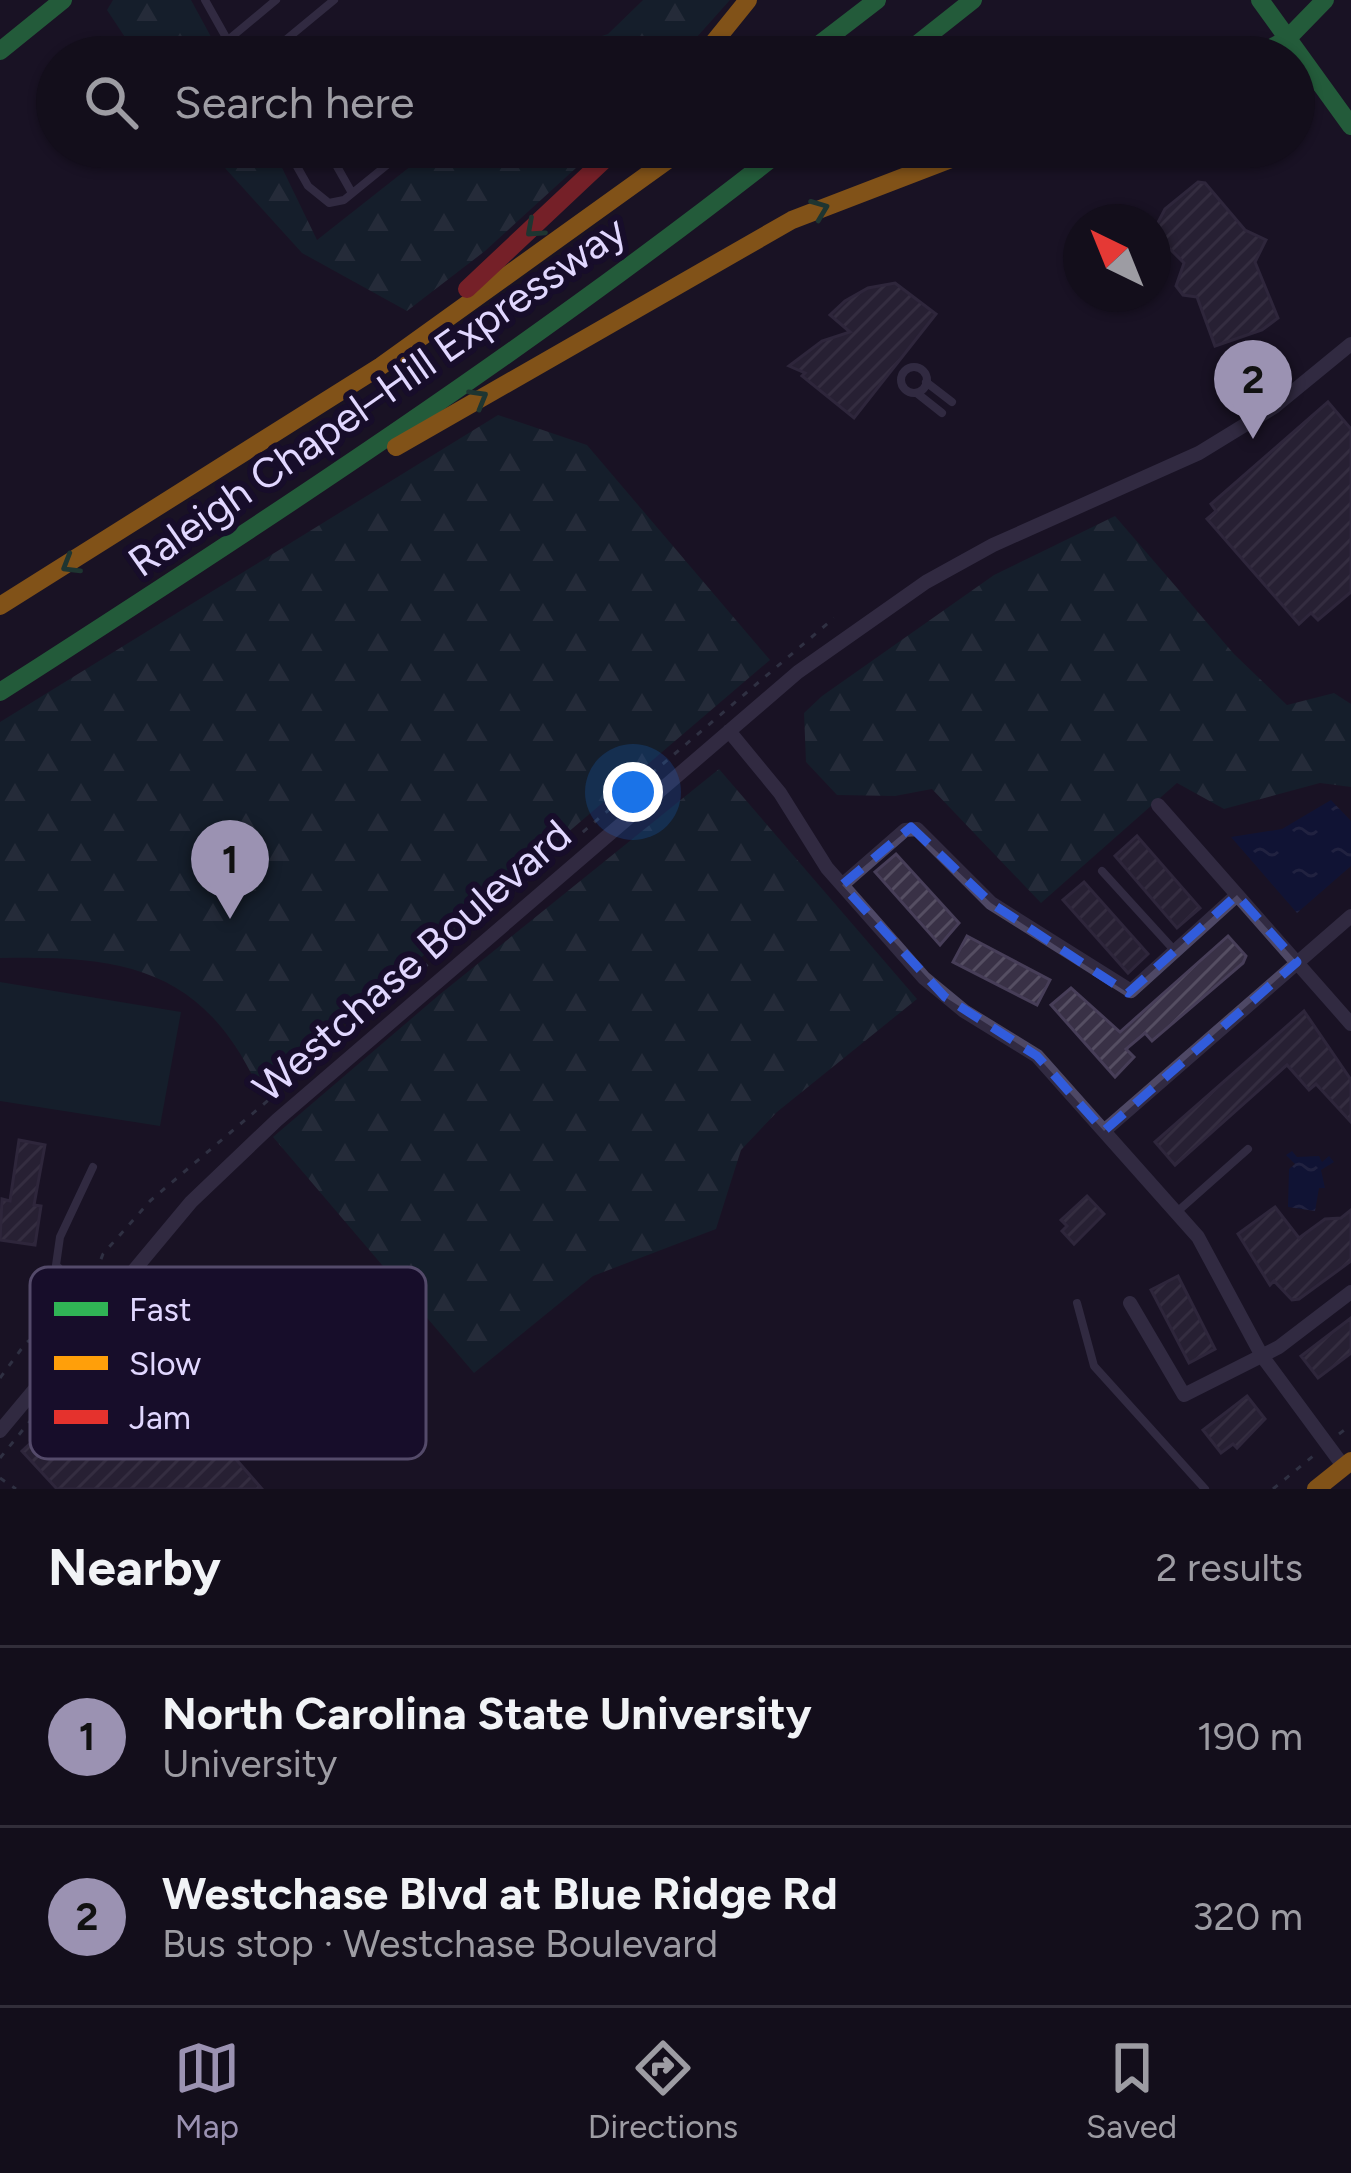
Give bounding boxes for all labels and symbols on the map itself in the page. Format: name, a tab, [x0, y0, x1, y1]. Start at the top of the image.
one-way arrow	[809, 199, 830, 224]
street label: Raleigh Chapel–Hill Expressway	[119, 204, 635, 588]
north arrow	[1063, 204, 1171, 312]
one-way arrow	[526, 215, 548, 236]
pin: 2	[1214, 340, 1292, 439]
one-way arrow	[466, 389, 488, 412]
one-way arrow	[61, 551, 83, 573]
your location	[603, 762, 663, 822]
street label: Westchase Boulevard	[243, 809, 581, 1113]
pin: 1	[191, 820, 269, 919]
legend	[30, 1267, 426, 1459]
text: Fast	[129, 1290, 191, 1329]
text: Slow	[129, 1344, 201, 1383]
text: Jam	[129, 1398, 191, 1437]

